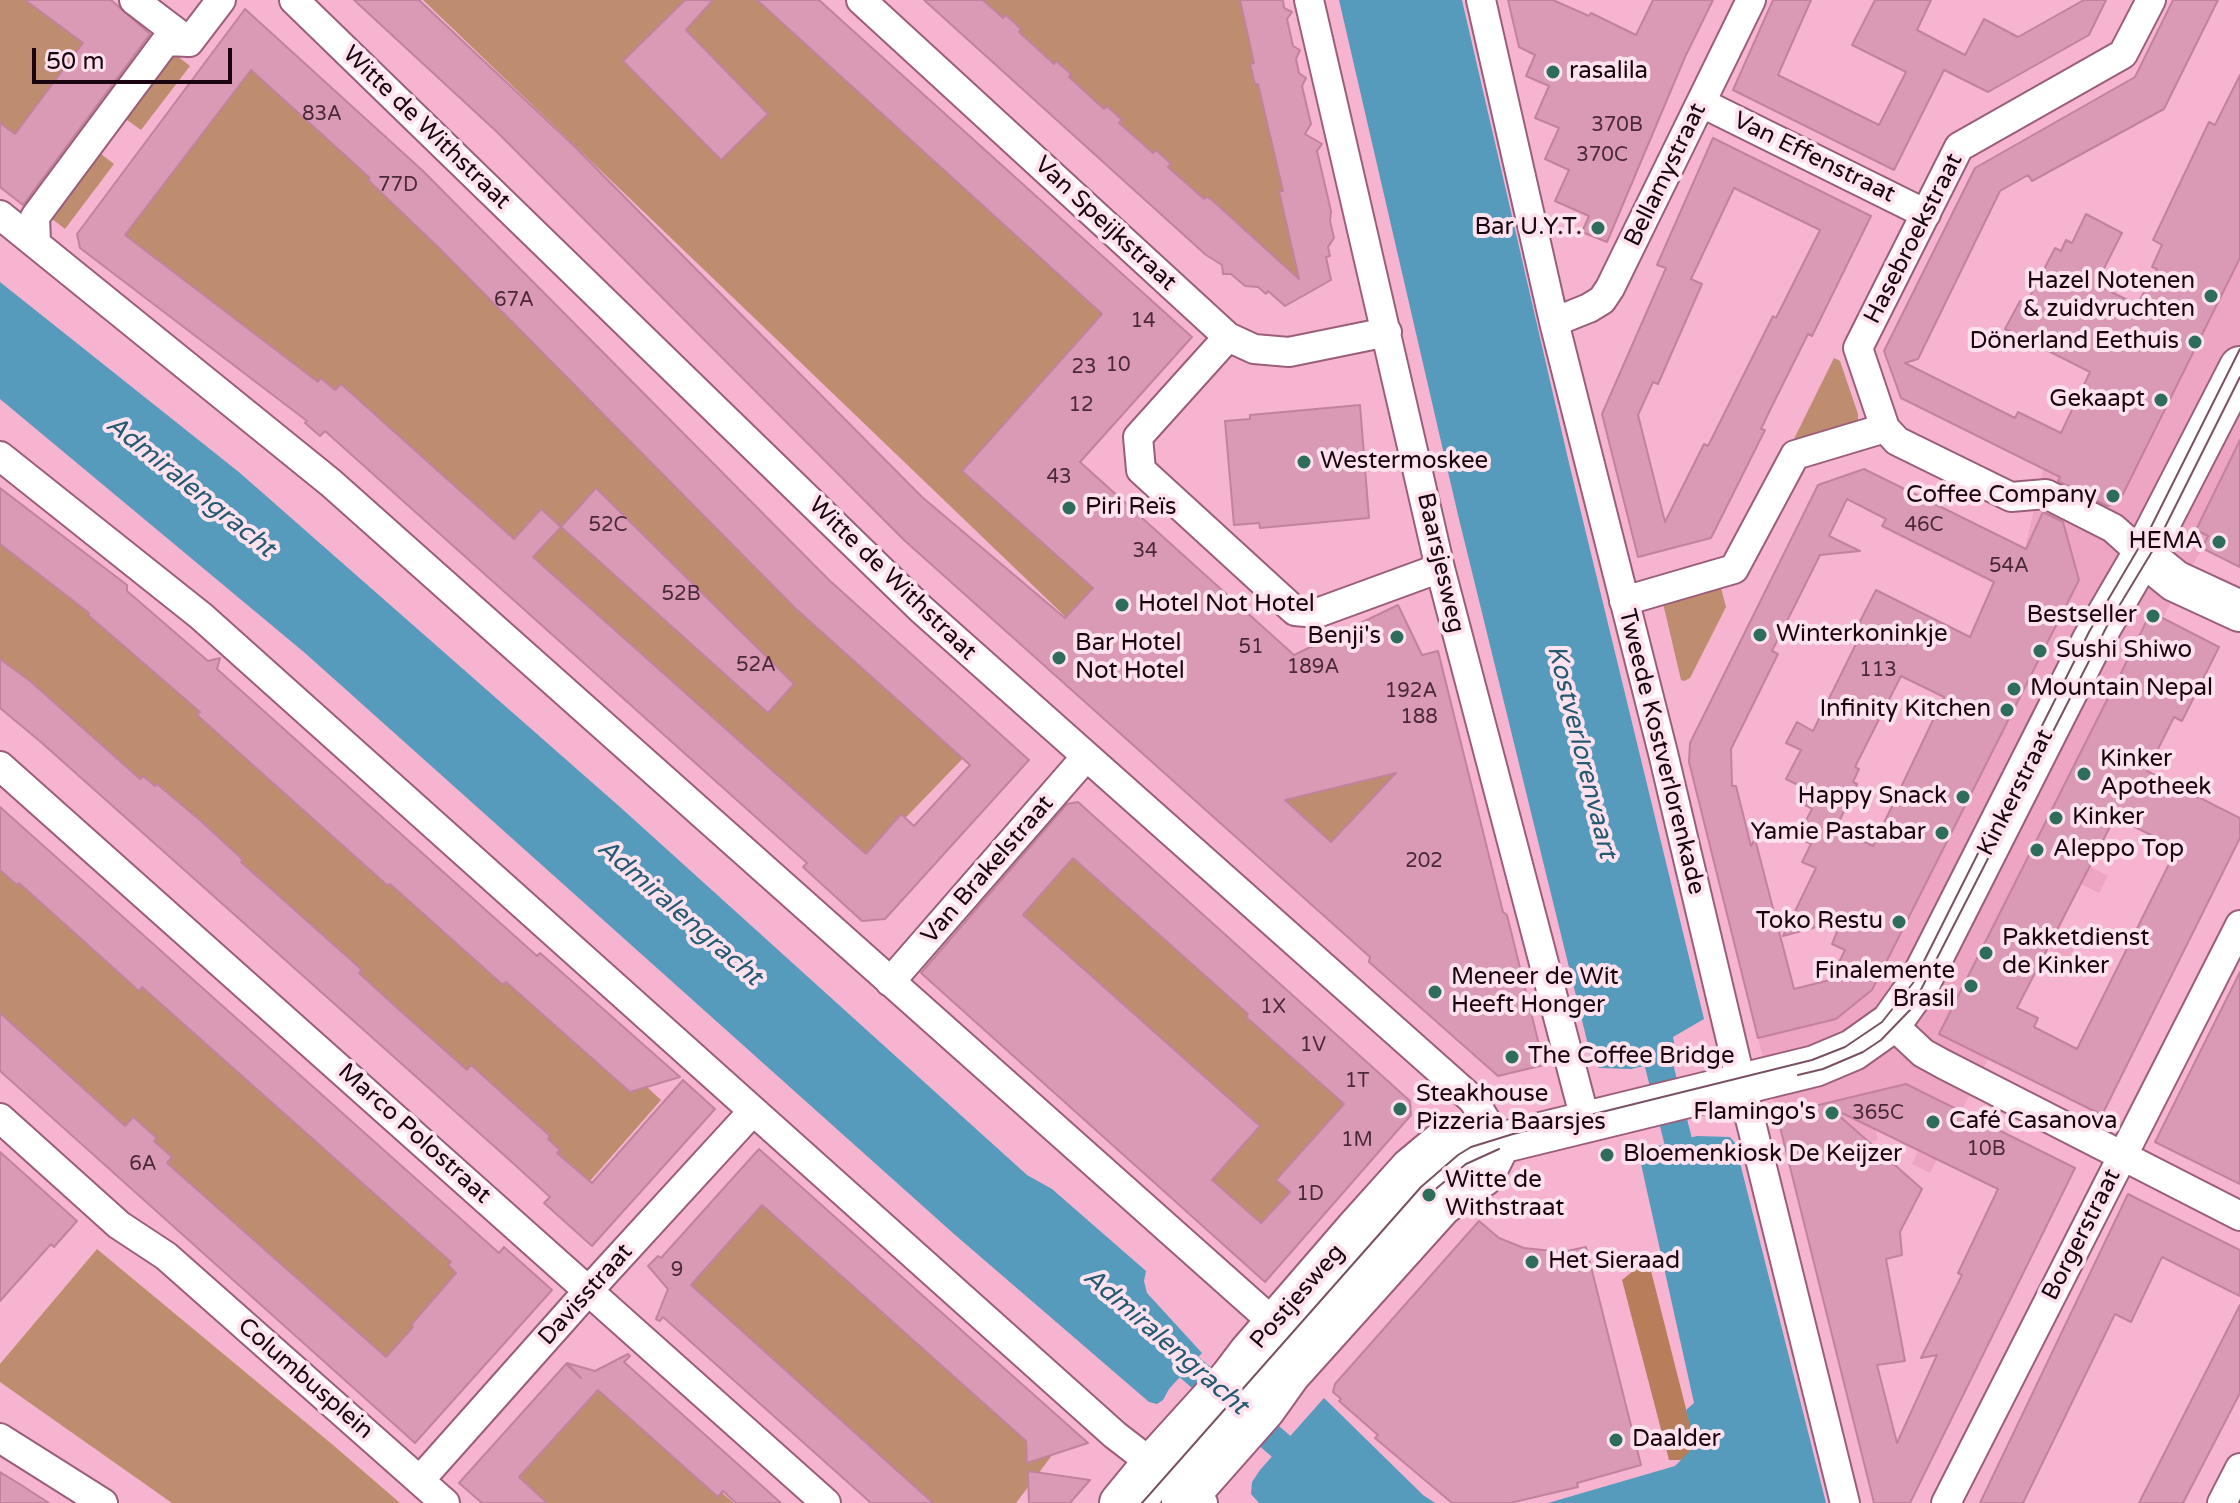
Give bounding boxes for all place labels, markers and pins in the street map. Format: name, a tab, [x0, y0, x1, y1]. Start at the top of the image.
place label: rasalila	[1569, 58, 1648, 86]
marker: rasalila	[1544, 63, 1562, 81]
place label: Bar U.Y.T.	[1474, 214, 1582, 242]
marker: Bar U.Y.T.	[1589, 219, 1607, 237]
place label: Hazel Notenen & zuidvruchten	[2023, 268, 2195, 324]
marker: Hazel Notenen & zuidvruchten	[2202, 287, 2220, 305]
place label: Dönerland Eethuis	[1970, 328, 2179, 356]
marker: Dönerland Eethuis	[2186, 333, 2204, 351]
place label: Gekaapt	[2049, 386, 2145, 414]
marker: Gekaapt	[2152, 391, 2170, 409]
place label: Westermoskee	[1320, 448, 1488, 476]
marker: Westermoskee	[1295, 453, 1313, 471]
place label: Coffee Company	[1906, 482, 2097, 510]
marker: Coffee Company	[2104, 487, 2122, 505]
place label: Piri Reïs	[1085, 494, 1176, 522]
marker: Piri Reïs	[1060, 499, 1078, 517]
place label: HEMA	[2128, 528, 2203, 556]
marker: HEMA	[2210, 533, 2228, 551]
place label: Hotel Not Hotel	[1138, 591, 1315, 619]
marker: Hotel Not Hotel	[1113, 596, 1131, 614]
place label: Bestseller	[2026, 602, 2137, 630]
marker: Bestseller	[2144, 607, 2162, 625]
place label: Winterkoninkje	[1776, 621, 1948, 649]
place label: Benji's	[1307, 623, 1381, 651]
marker: Winterkoninkje	[1751, 626, 1769, 644]
marker: Benji's	[1388, 628, 1406, 646]
place label: Bar Hotel Not Hotel	[1075, 630, 1185, 686]
place label: Sushi Shiwo	[2056, 637, 2192, 665]
marker: Sushi Shiwo	[2031, 642, 2049, 660]
marker: Bar Hotel Not Hotel	[1050, 649, 1068, 667]
place label: Mountain Nepal	[2030, 675, 2213, 703]
marker: Mountain Nepal	[2005, 680, 2023, 698]
place label: Infinity Kitchen	[1819, 696, 1991, 724]
marker: Infinity Kitchen	[1998, 701, 2016, 719]
place label: Kinker Apotheek	[2100, 746, 2211, 802]
marker: Kinker Apotheek	[2075, 765, 2093, 783]
place label: Happy Snack	[1798, 783, 1947, 811]
marker: Happy Snack	[1954, 788, 1972, 806]
place label: Kinker	[2072, 804, 2144, 832]
marker: Kinker	[2047, 809, 2065, 827]
place label: Yamie Pastabar	[1750, 819, 1926, 847]
marker: Yamie Pastabar	[1933, 824, 1951, 842]
place label: Aleppo Top	[2053, 836, 2184, 864]
marker: Aleppo Top	[2028, 841, 2046, 859]
place label: Toko Restu	[1756, 908, 1883, 936]
marker: Toko Restu	[1890, 913, 1908, 931]
place label: Pakketdienst de Kinker	[2002, 925, 2149, 981]
marker: Pakketdienst de Kinker	[1977, 944, 1995, 962]
place label: Finalemente Brasil	[1815, 958, 1955, 1014]
place label: Meneer de Wit Heeft Honger	[1451, 964, 1619, 1020]
marker: Finalemente Brasil	[1962, 977, 1980, 995]
marker: Meneer de Wit Heeft Honger	[1426, 983, 1444, 1001]
place label: The Coffee Bridge	[1528, 1043, 1734, 1071]
marker: The Coffee Bridge	[1503, 1048, 1521, 1066]
place label: Steakhouse Pizzeria Baarsjes	[1416, 1081, 1606, 1137]
place label: Flamingo's	[1693, 1099, 1816, 1127]
marker: Steakhouse Pizzeria Baarsjes	[1391, 1100, 1409, 1118]
marker: Flamingo's	[1823, 1104, 1841, 1122]
place label: Café Casanova	[1949, 1108, 2117, 1136]
marker: Café Casanova	[1924, 1113, 1942, 1131]
place label: Bloemenkiosk De Keijzer	[1623, 1141, 1902, 1169]
marker: Bloemenkiosk De Keijzer	[1598, 1146, 1616, 1164]
place label: Witte de Withstraat	[1445, 1167, 1564, 1223]
marker: Witte de Withstraat	[1420, 1186, 1438, 1204]
place label: Het Sieraad	[1548, 1248, 1680, 1276]
marker: Het Sieraad	[1523, 1253, 1541, 1271]
place label: Daalder	[1632, 1426, 1721, 1454]
marker: Daalder	[1607, 1431, 1625, 1449]

